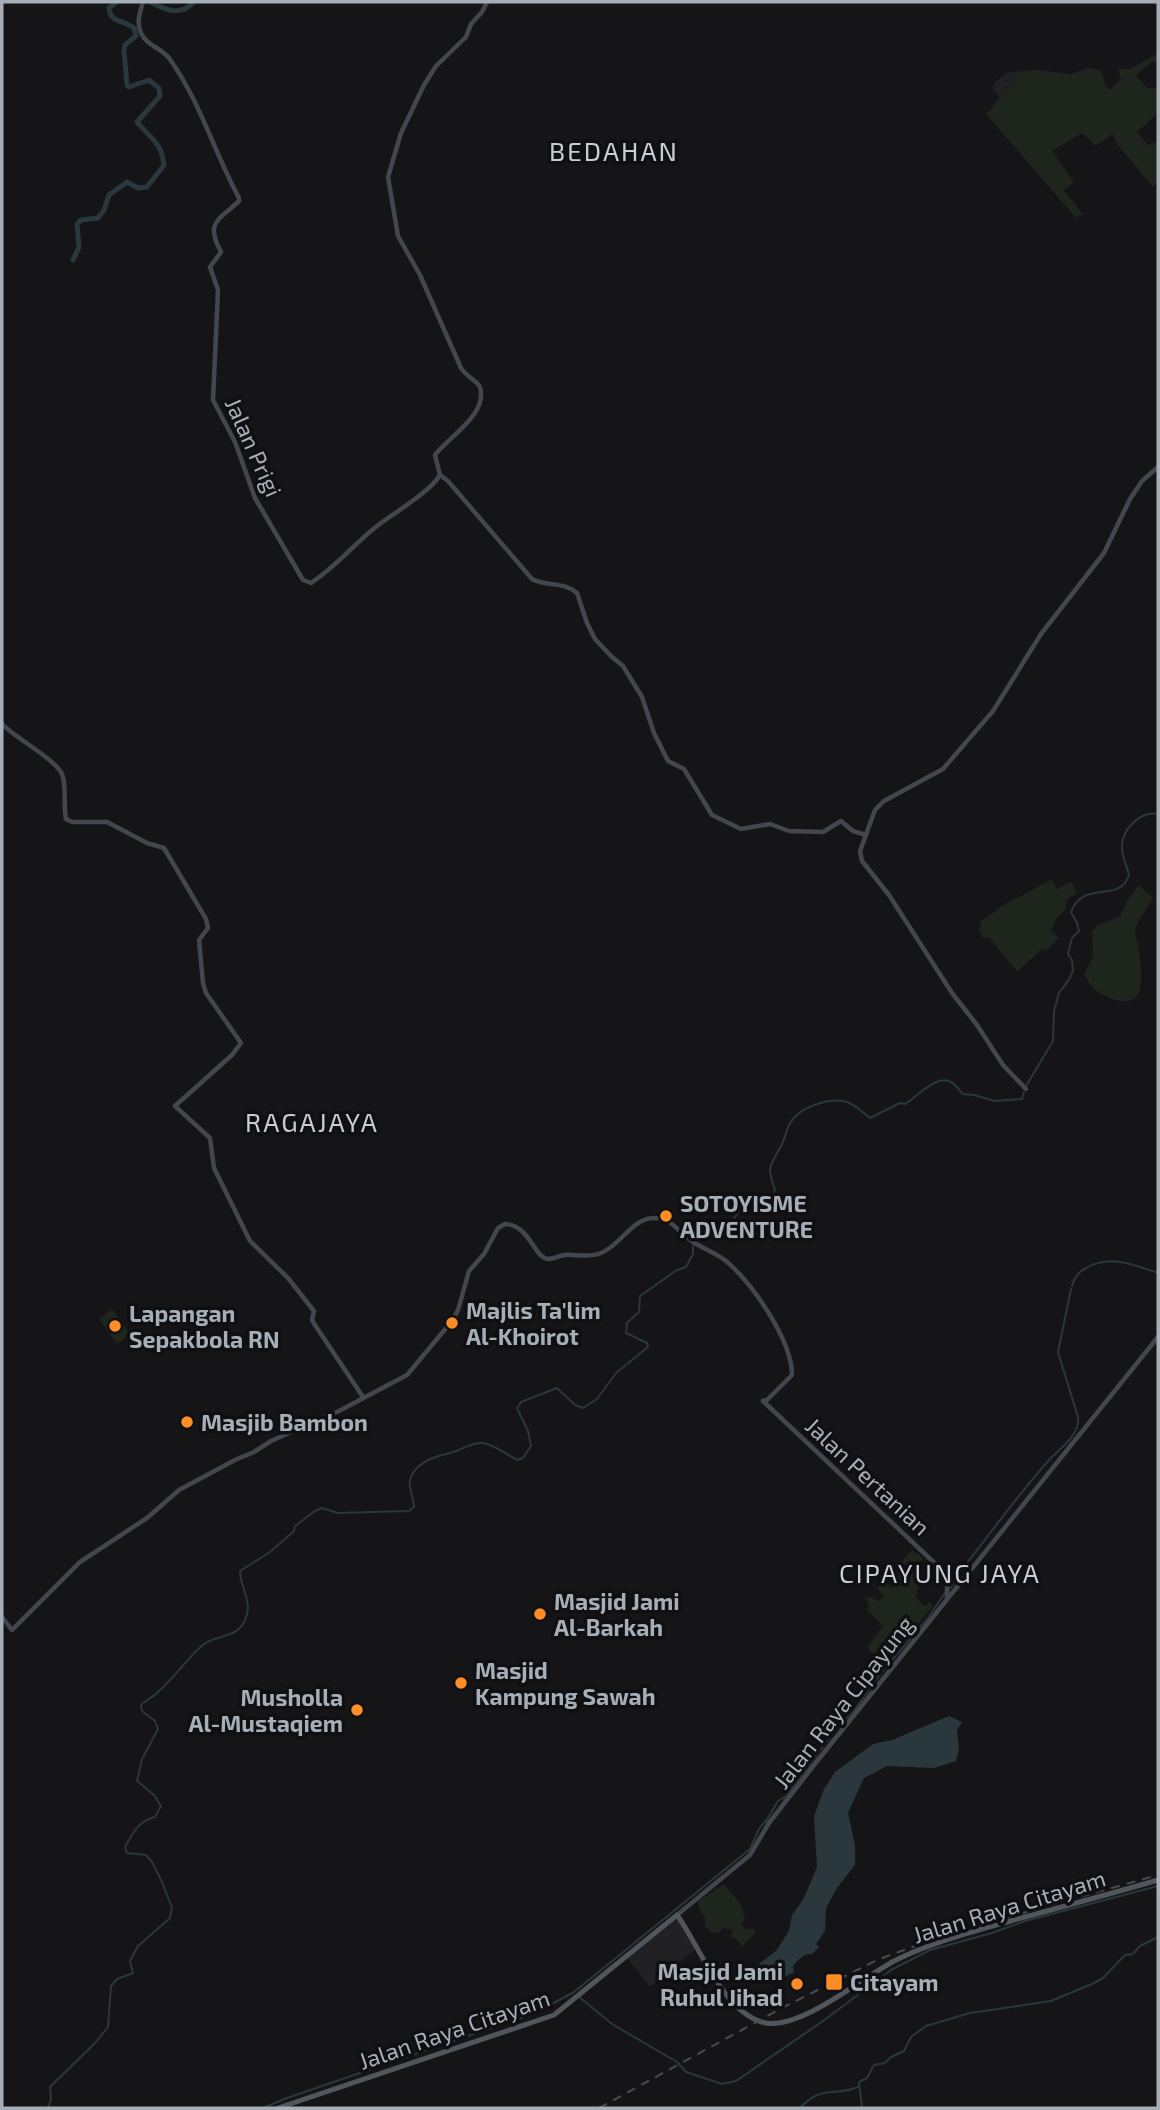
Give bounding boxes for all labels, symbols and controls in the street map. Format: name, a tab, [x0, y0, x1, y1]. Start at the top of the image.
district label: BEDAHAN	[549, 135, 679, 166]
street label: Jalan Prigi	[220, 393, 288, 501]
district label: RAGAJAYA	[245, 1106, 379, 1137]
place label: SOTOYISME ADVENTURE	[680, 1189, 813, 1243]
marker: SOTOYISME ADVENTURE	[658, 1208, 674, 1224]
place label: Majlis Ta'lim Al-Khoirot	[466, 1296, 601, 1350]
place label: Lapangan Sepakbola RN	[129, 1299, 280, 1353]
marker: Majlis Ta'lim Al-Khoirot	[444, 1315, 460, 1331]
marker: Lapangan Sepakbola RN	[107, 1318, 123, 1334]
place label: Masjib Bambon	[201, 1408, 368, 1436]
street label: Jalan Pertanian	[800, 1411, 936, 1541]
marker: Masjib Bambon	[179, 1414, 195, 1430]
district label: CIPAYUNG JAYA	[839, 1557, 1041, 1588]
place label: Masjid Jami Al-Barkah	[554, 1587, 680, 1641]
marker: Masjid Jami Al-Barkah	[532, 1606, 548, 1622]
street label: Jalan Raya Cipayung	[767, 1610, 919, 1794]
place label: Masjid Kampung Sawah	[475, 1656, 656, 1710]
marker: Masjid Kampung Sawah	[453, 1675, 469, 1691]
place label: Musholla Al-Mustaqiem	[189, 1683, 343, 1737]
marker: Musholla Al-Mustaqiem	[349, 1702, 365, 1718]
street label: Jalan Raya Citayam	[909, 1863, 1109, 1949]
place label: Masjid Jami Ruhul Jihad	[657, 1957, 783, 2011]
place label: Citayam	[850, 1968, 939, 1996]
marker: Citayam	[824, 1972, 844, 1992]
marker: Masjid Jami Ruhul Jihad	[789, 1976, 805, 1992]
street label: Jalan Raya Citayam	[355, 1983, 553, 2075]

